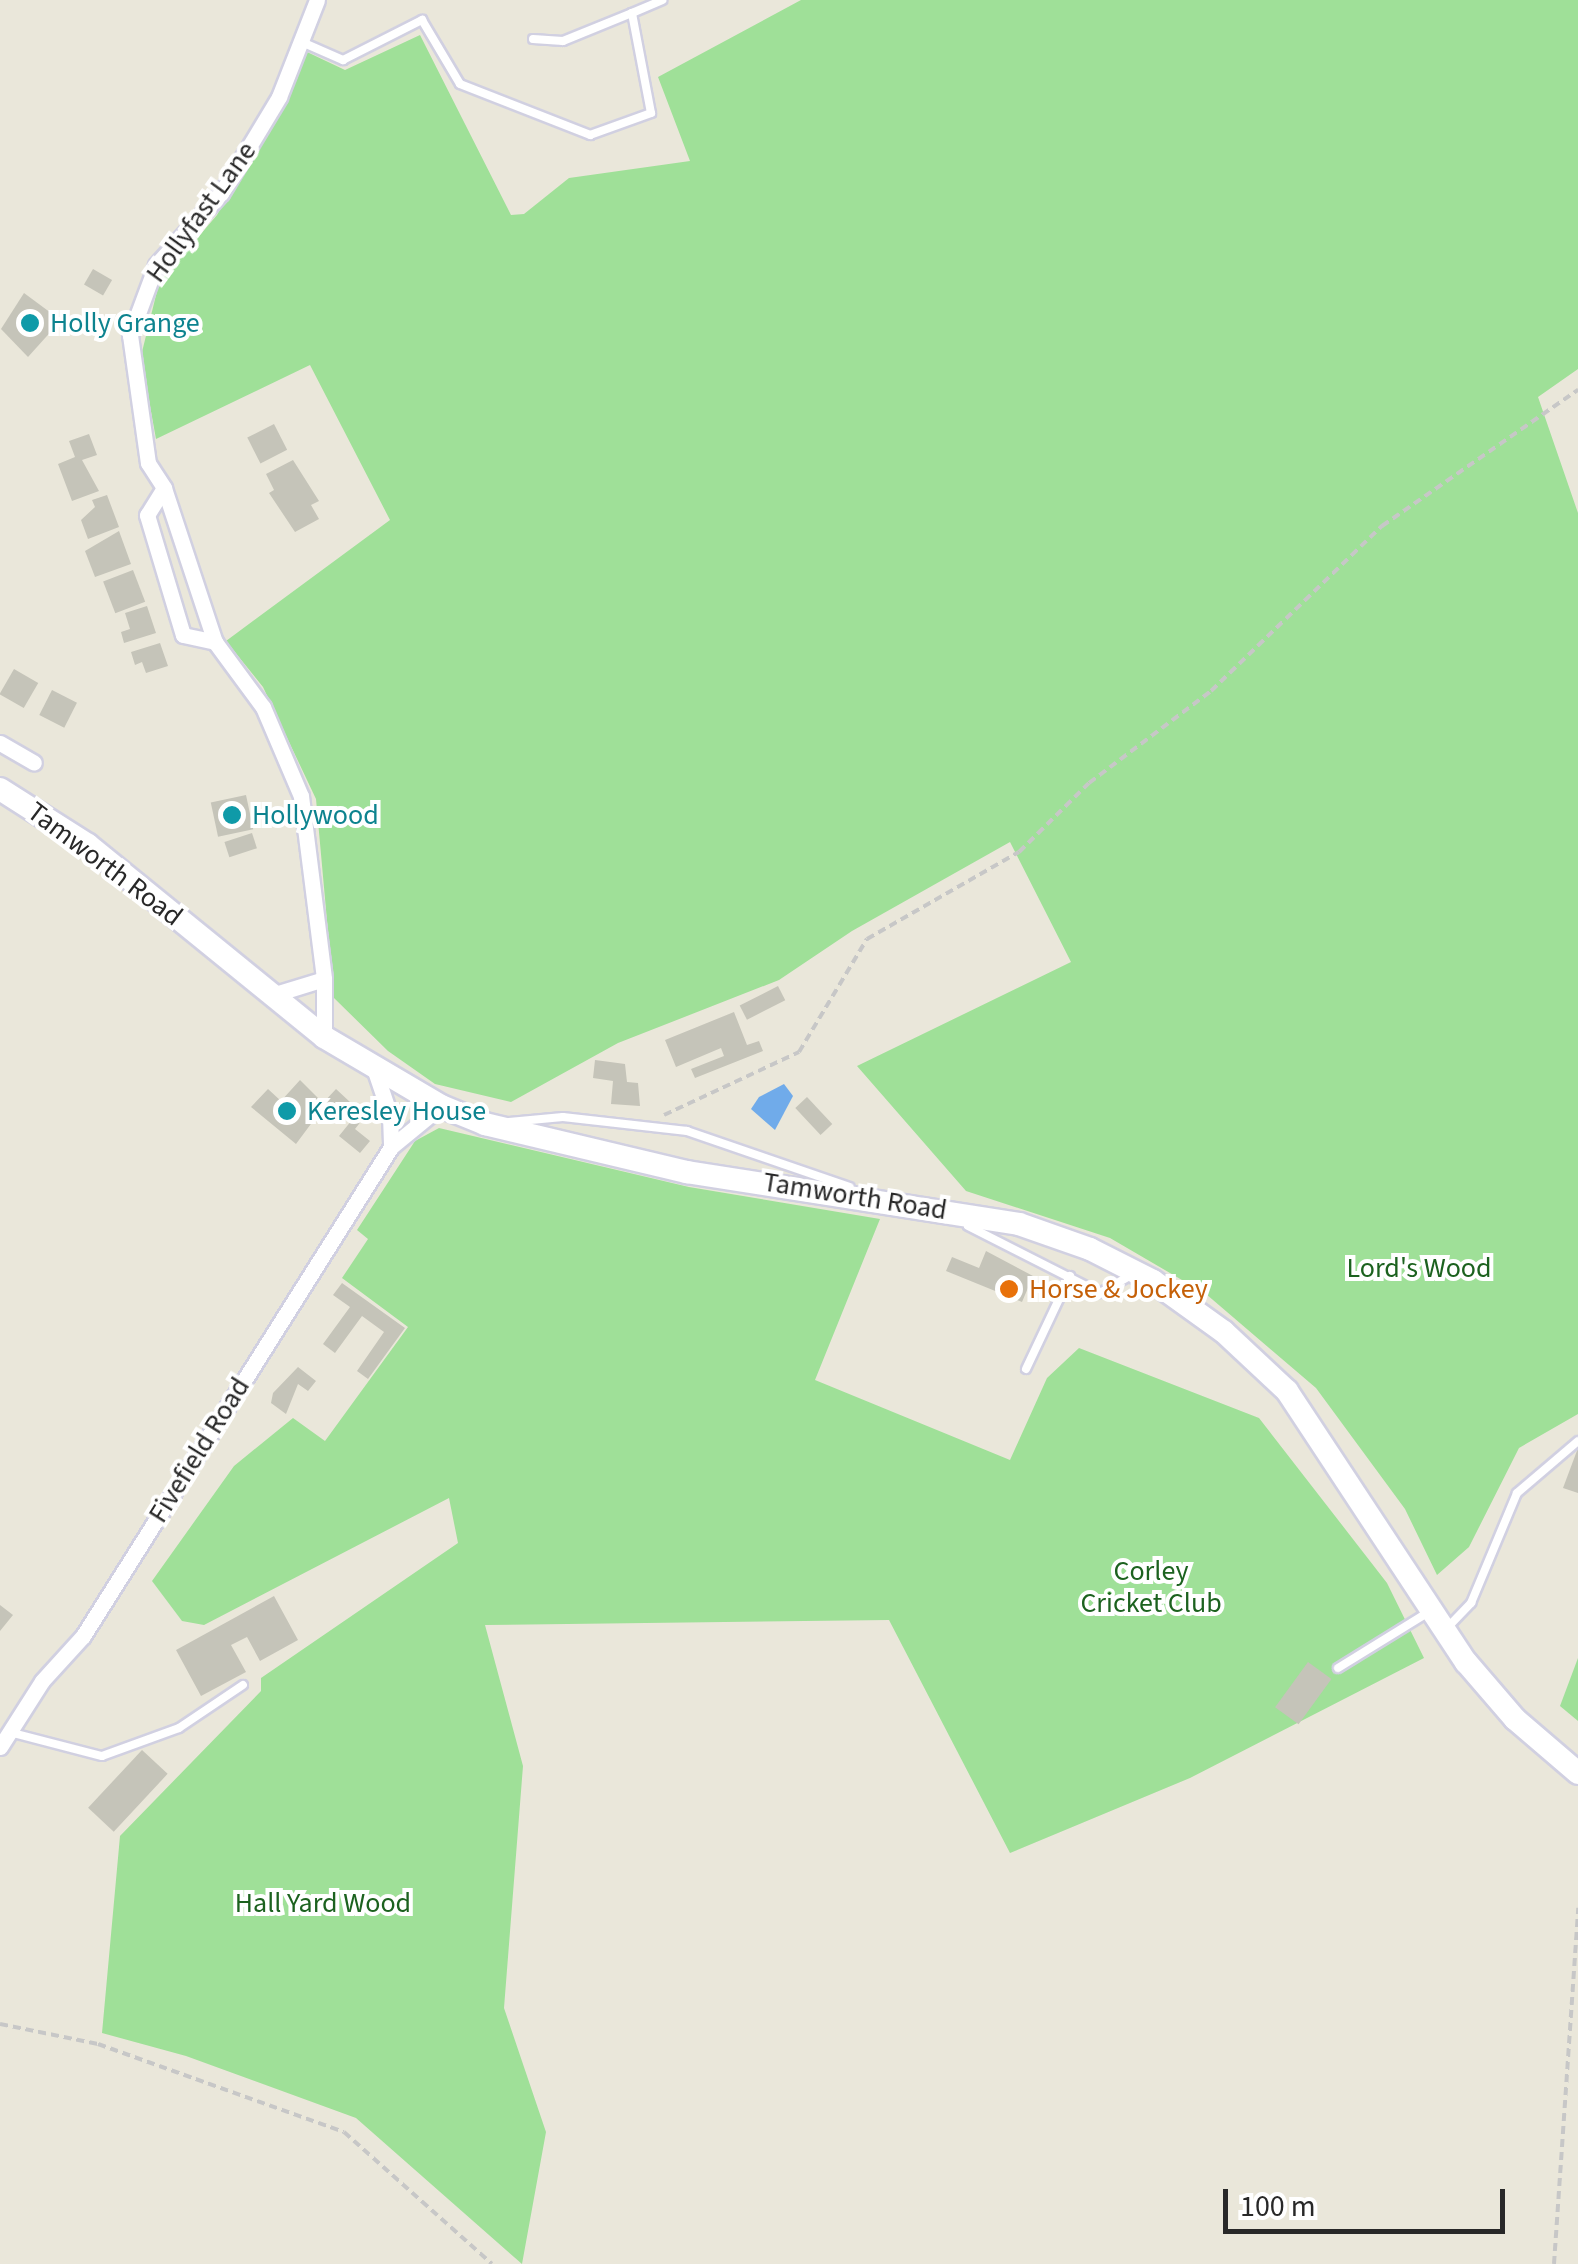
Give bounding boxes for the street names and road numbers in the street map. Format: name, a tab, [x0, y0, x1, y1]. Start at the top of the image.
street label: Hollyfast Lane	[139, 135, 263, 289]
street label: Tamworth Road	[21, 795, 189, 933]
street label: Tamworth Road	[761, 1165, 949, 1227]
street label: Fivefield Road	[141, 1371, 257, 1529]

